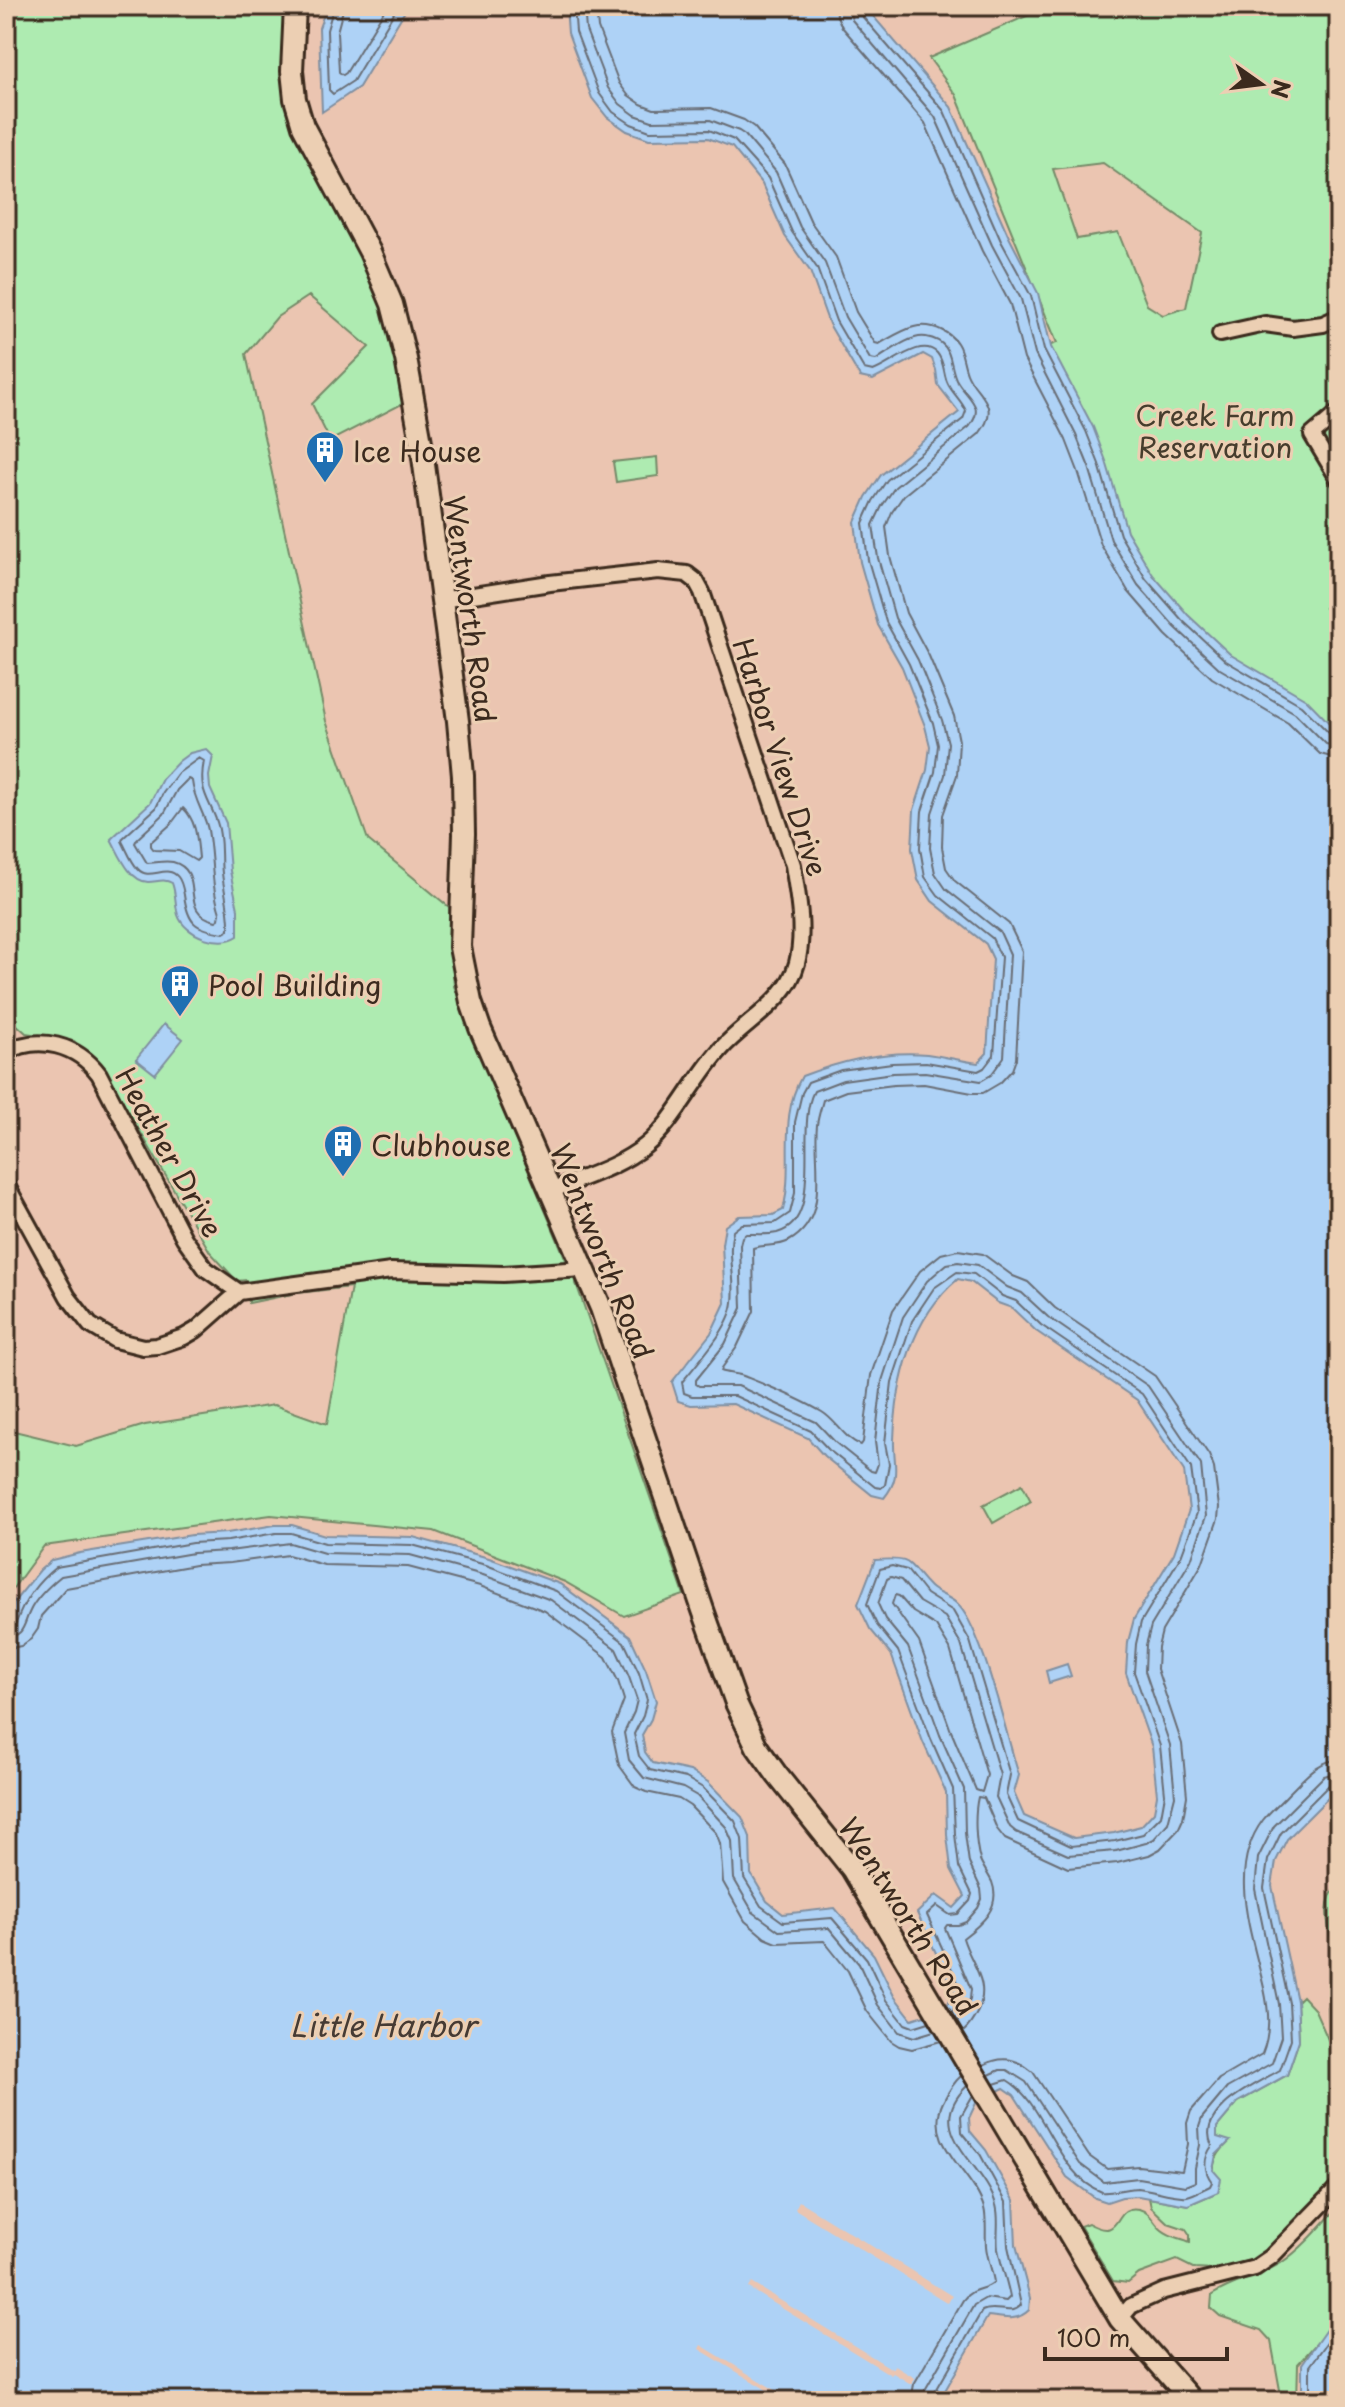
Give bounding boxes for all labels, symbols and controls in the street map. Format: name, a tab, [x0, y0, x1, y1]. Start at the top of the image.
north arrow	[1221, 44, 1301, 124]
text: N	[1264, 77, 1300, 102]
park label: Creek Farm Reservation	[1135, 393, 1295, 468]
building icon: Ice House	[304, 429, 346, 484]
place label: Ice House	[353, 429, 482, 472]
street label: Wentworth Road	[434, 493, 508, 725]
street label: Harbor View Drive	[722, 632, 840, 882]
building icon: Pool Building	[159, 963, 201, 1018]
place label: Pool Building	[208, 963, 381, 1006]
street label: Heather Drive	[105, 1059, 235, 1245]
building icon: Clubhouse	[322, 1123, 364, 1178]
place label: Clubhouse	[371, 1123, 511, 1166]
street label: Wentworth Road	[540, 1137, 666, 1365]
street label: Wentworth Road	[829, 1808, 989, 2024]
water label: Little Harbor	[290, 2002, 480, 2047]
scale bar	[1045, 2311, 1227, 2361]
text: 100 m	[1057, 2319, 1130, 2355]

